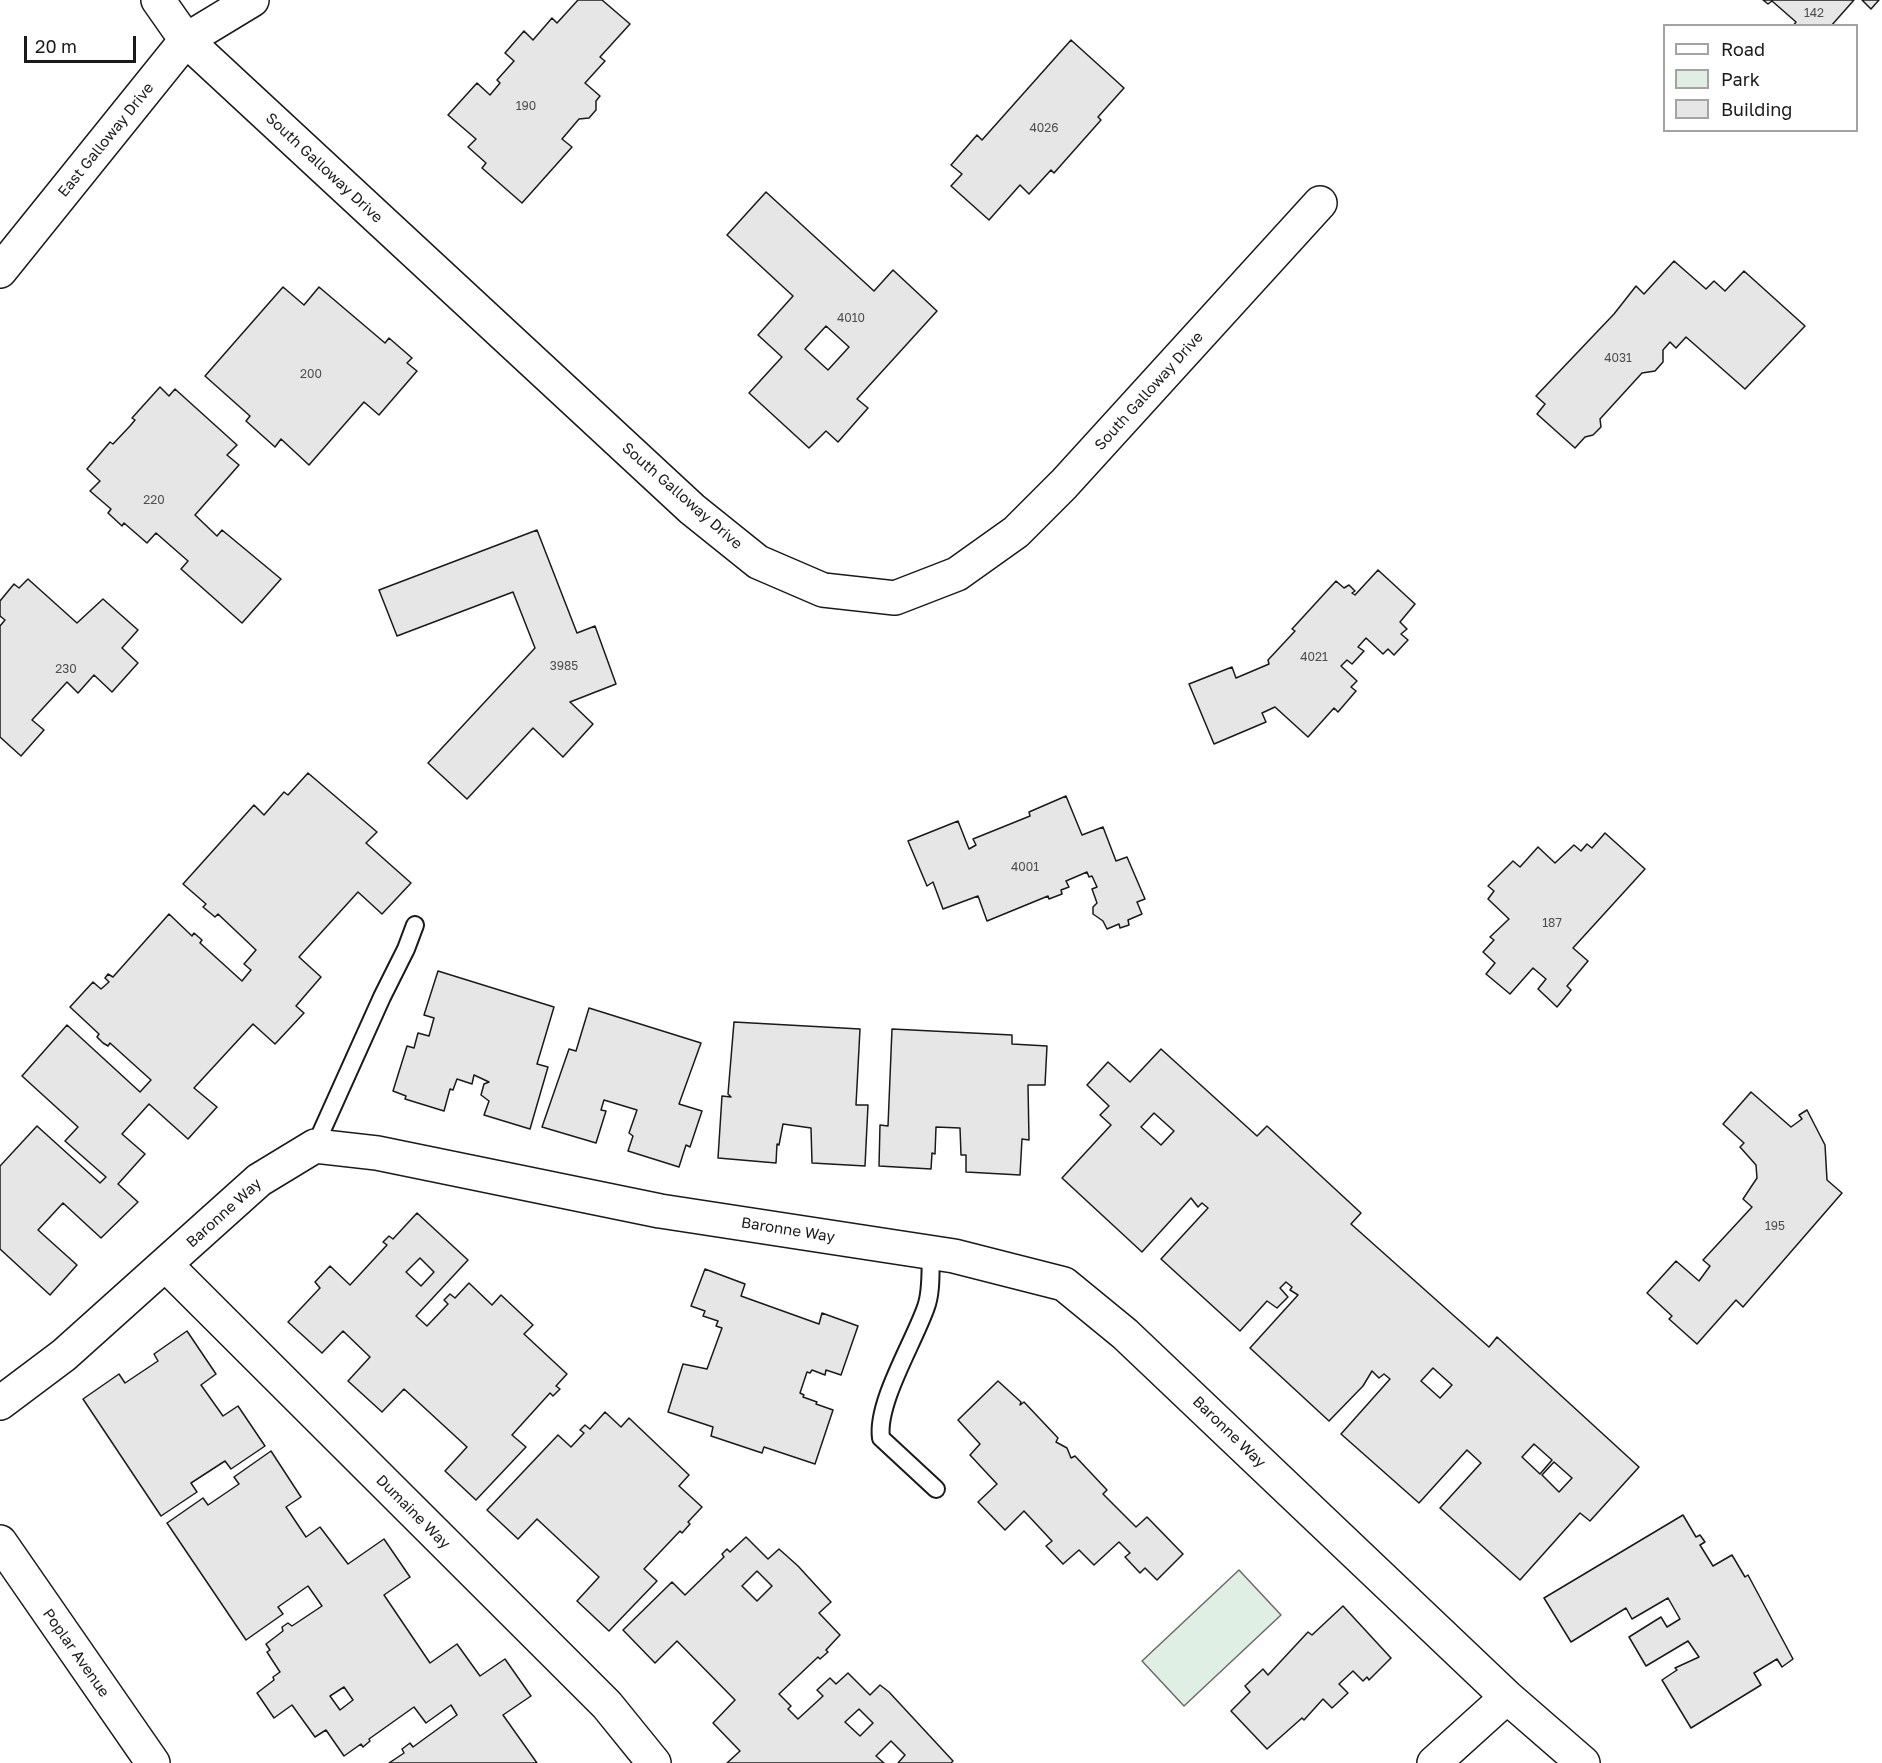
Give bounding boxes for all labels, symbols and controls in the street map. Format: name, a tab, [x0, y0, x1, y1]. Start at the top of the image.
house number: 142	[1804, 6, 1824, 20]
scale bar	[27, 24, 140, 62]
legend	[1663, 24, 1858, 132]
text: 20 m	[35, 35, 77, 57]
text: Road	[1721, 38, 1765, 60]
text: Park	[1721, 68, 1760, 90]
street label: East Galloway Drive	[54, 79, 158, 201]
text: Building	[1721, 98, 1792, 120]
house number: 190	[516, 99, 536, 113]
street label: South Galloway Drive	[262, 109, 386, 227]
house number: 4026	[1030, 121, 1058, 135]
house number: 4010	[837, 311, 865, 325]
street label: South Galloway Drive	[1091, 328, 1207, 454]
house number: 4031	[1604, 351, 1632, 365]
house number: 200	[300, 367, 322, 381]
street label: South Galloway Drive	[618, 439, 746, 553]
house number: 220	[143, 493, 165, 507]
house number: 4021	[1300, 650, 1328, 664]
house number: 3985	[550, 659, 578, 673]
house number: 230	[55, 662, 77, 676]
house number: 4001	[1011, 860, 1039, 874]
house number: 187	[1542, 916, 1562, 930]
street label: Baronne Way	[183, 1175, 265, 1251]
street label: Baronne Way	[740, 1214, 836, 1246]
house number: 195	[1765, 1219, 1785, 1233]
street label: Baronne Way	[1189, 1393, 1269, 1471]
street label: Dumaine Way	[372, 1471, 454, 1553]
street label: Poplar Avenue	[39, 1605, 113, 1701]

